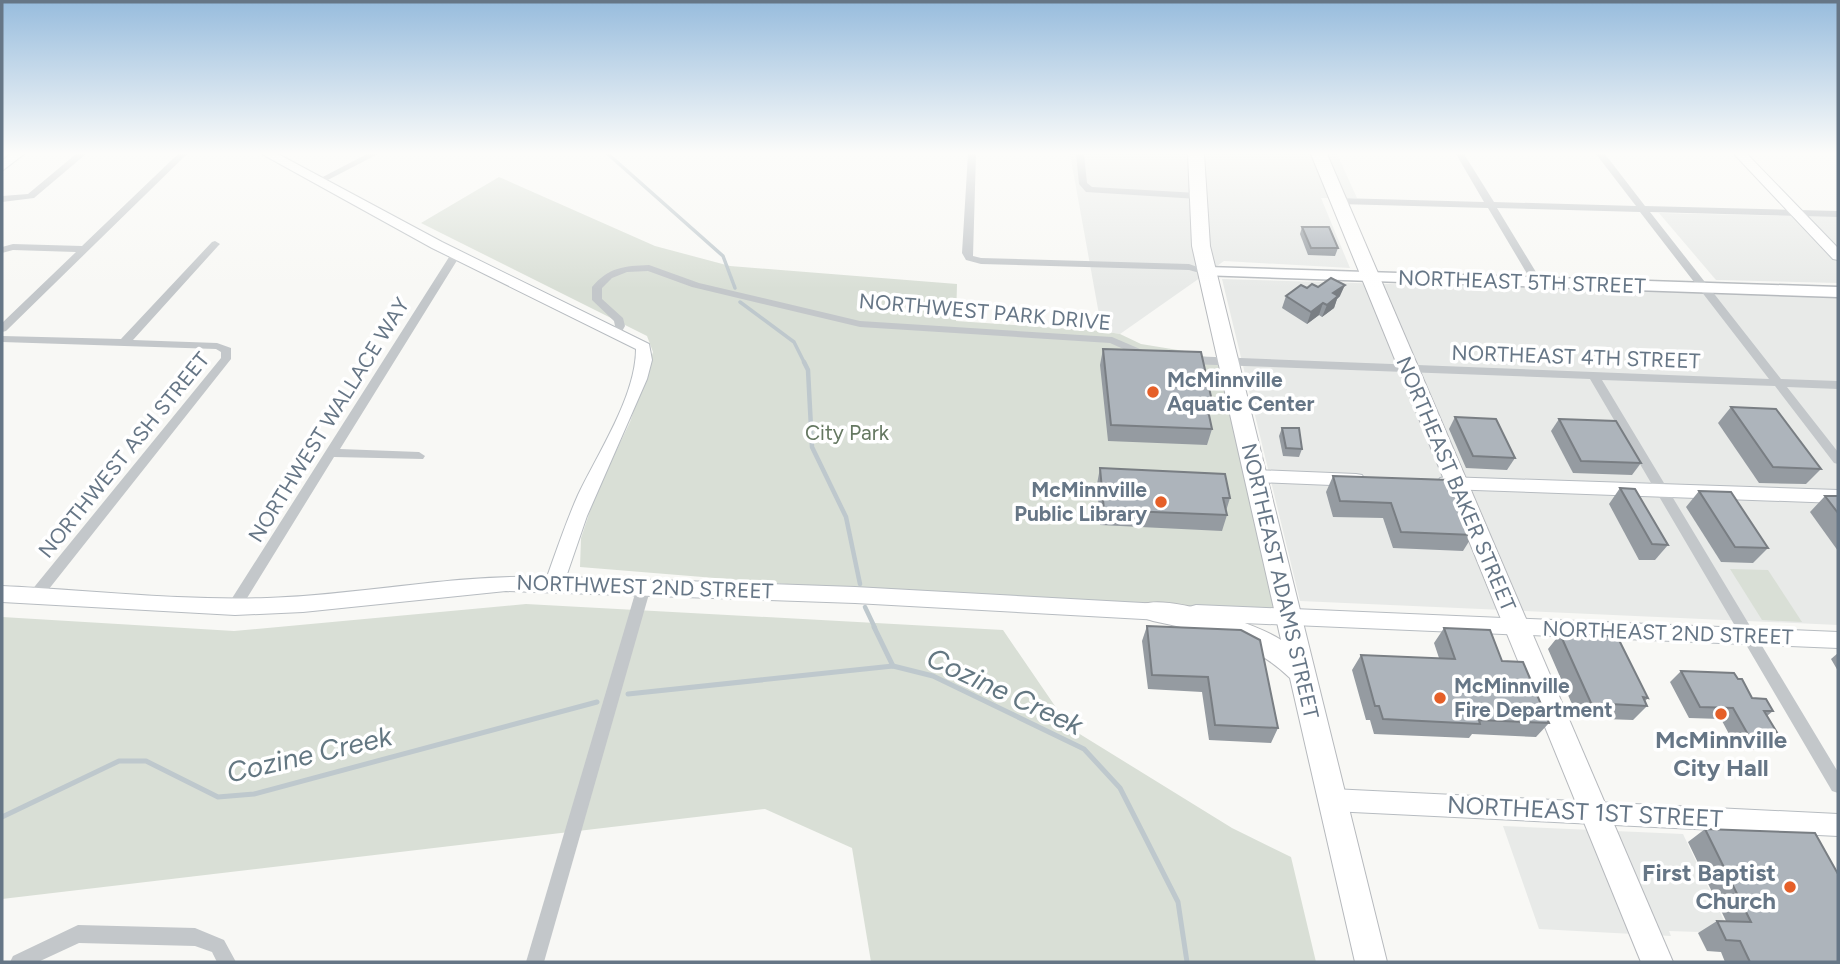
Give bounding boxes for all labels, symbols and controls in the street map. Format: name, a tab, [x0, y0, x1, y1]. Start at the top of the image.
street label: NORTHEAST 5TH STREET	[1398, 265, 1647, 298]
street label: NORTHWEST PARK DRIVE	[858, 288, 1112, 335]
street label: NORTHWEST WALLACE WAY	[243, 293, 414, 547]
street label: NORTHEAST 4TH STREET	[1451, 340, 1701, 373]
street label: NORTHWEST ASH STREET	[33, 346, 215, 563]
street label: NORTHEAST BAKER STREET	[1391, 353, 1522, 615]
place label: McMinnville Aquatic Center	[1167, 367, 1314, 416]
marker: McMinnville Aquatic Center	[1145, 384, 1161, 400]
park label: City Park	[805, 420, 890, 445]
street label: NORTHEAST ADAMS STREET	[1237, 441, 1324, 722]
place label: McMinnville Public Library	[1014, 477, 1148, 526]
marker: McMinnville Public Library	[1153, 494, 1169, 510]
street label: NORTHWEST 2ND STREET	[516, 570, 774, 603]
street label: NORTHEAST 2ND STREET	[1542, 616, 1794, 649]
water label: Cozine Creek	[921, 640, 1090, 743]
place label: McMinnville Fire Department	[1454, 673, 1613, 722]
marker: McMinnville Fire Department	[1432, 690, 1448, 706]
marker: McMinnville City Hall	[1713, 706, 1729, 722]
water label: Cozine Creek	[223, 718, 396, 790]
place label: McMinnville City Hall	[1655, 725, 1787, 782]
street label: NORTHEAST 1ST STREET	[1446, 790, 1724, 833]
place label: First Baptist Church	[1642, 858, 1776, 915]
marker: First Baptist Church	[1782, 879, 1798, 895]

